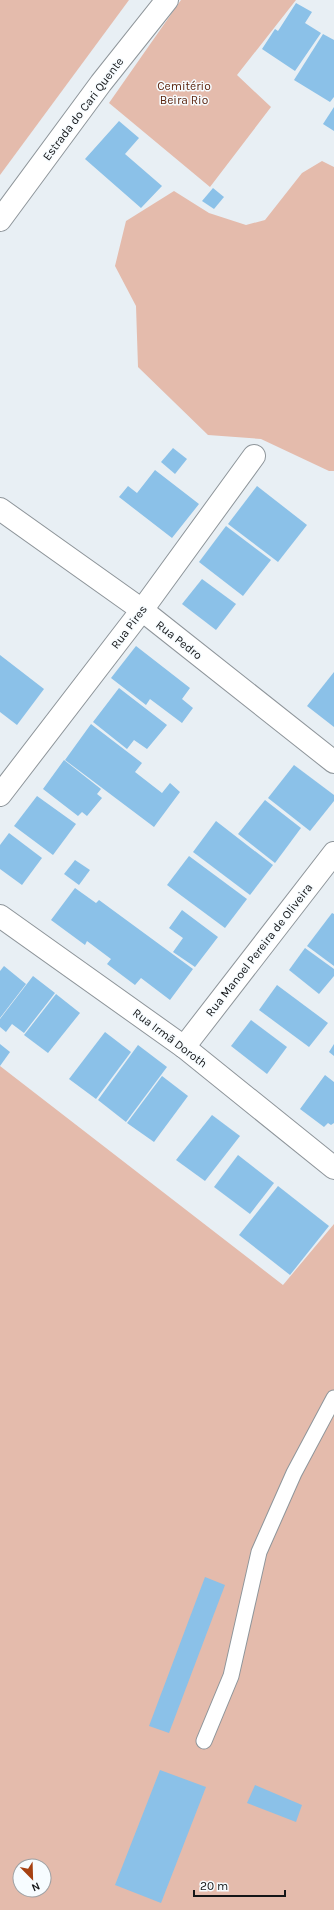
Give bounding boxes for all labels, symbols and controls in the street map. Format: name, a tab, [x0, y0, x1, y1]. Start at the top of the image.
street label: Estrada do Cari Quente	[40, 55, 126, 163]
park label: Cemitério Beira Rio	[157, 79, 211, 107]
street label: Rua Pires	[108, 602, 150, 652]
street label: Rua Pedro	[153, 618, 205, 662]
street label: Rua Manoel Pereira de Oliveira	[203, 881, 315, 1019]
street label: Rua Irmã Doroth	[130, 1005, 210, 1071]
north arrow	[12, 1858, 52, 1898]
scale bar	[194, 1872, 285, 1898]
text: N	[30, 1879, 42, 1894]
text: 20 m	[200, 1879, 228, 1893]

